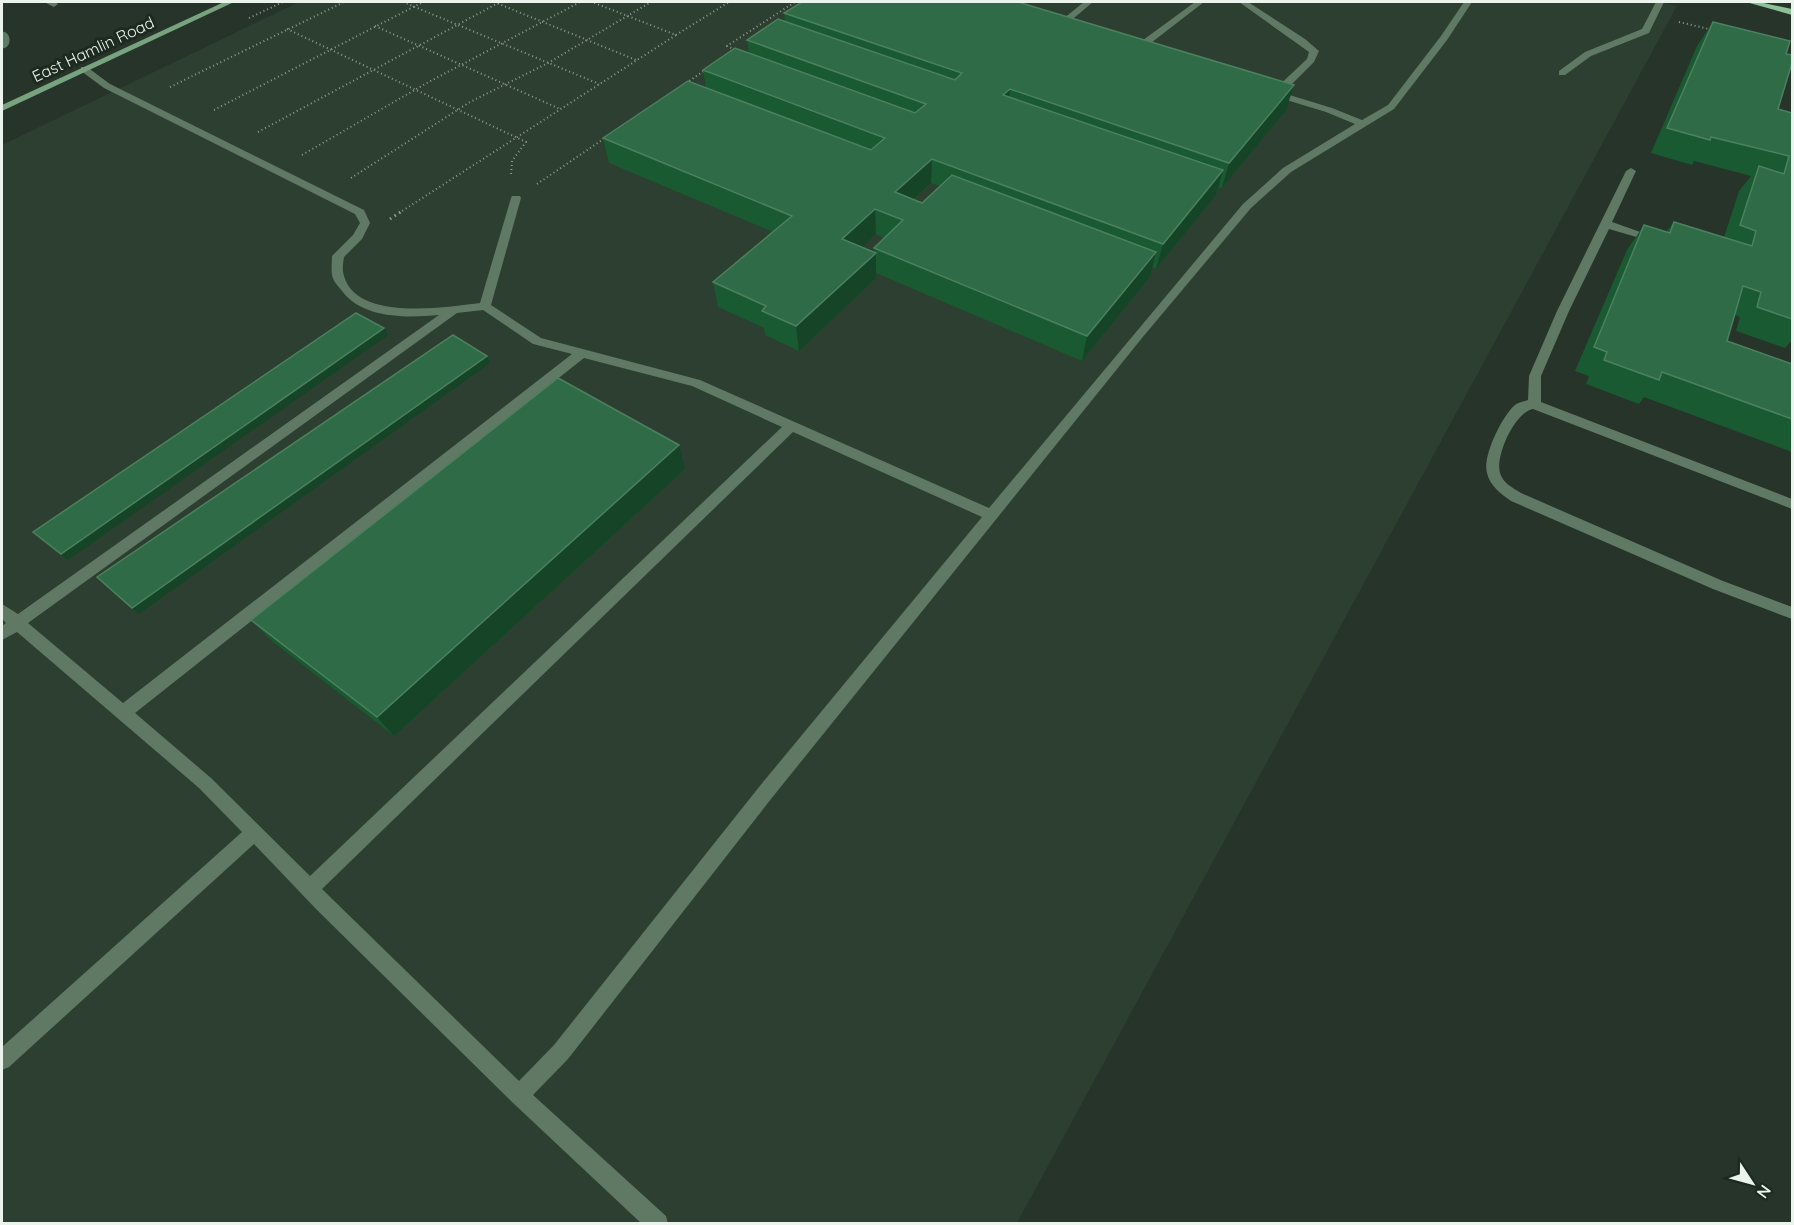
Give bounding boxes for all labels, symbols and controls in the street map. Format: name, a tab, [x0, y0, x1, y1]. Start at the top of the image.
street label: East Hamlin Road	[29, 12, 157, 86]
north arrow	[1722, 1153, 1782, 1213]
text: N	[1753, 1181, 1776, 1202]

